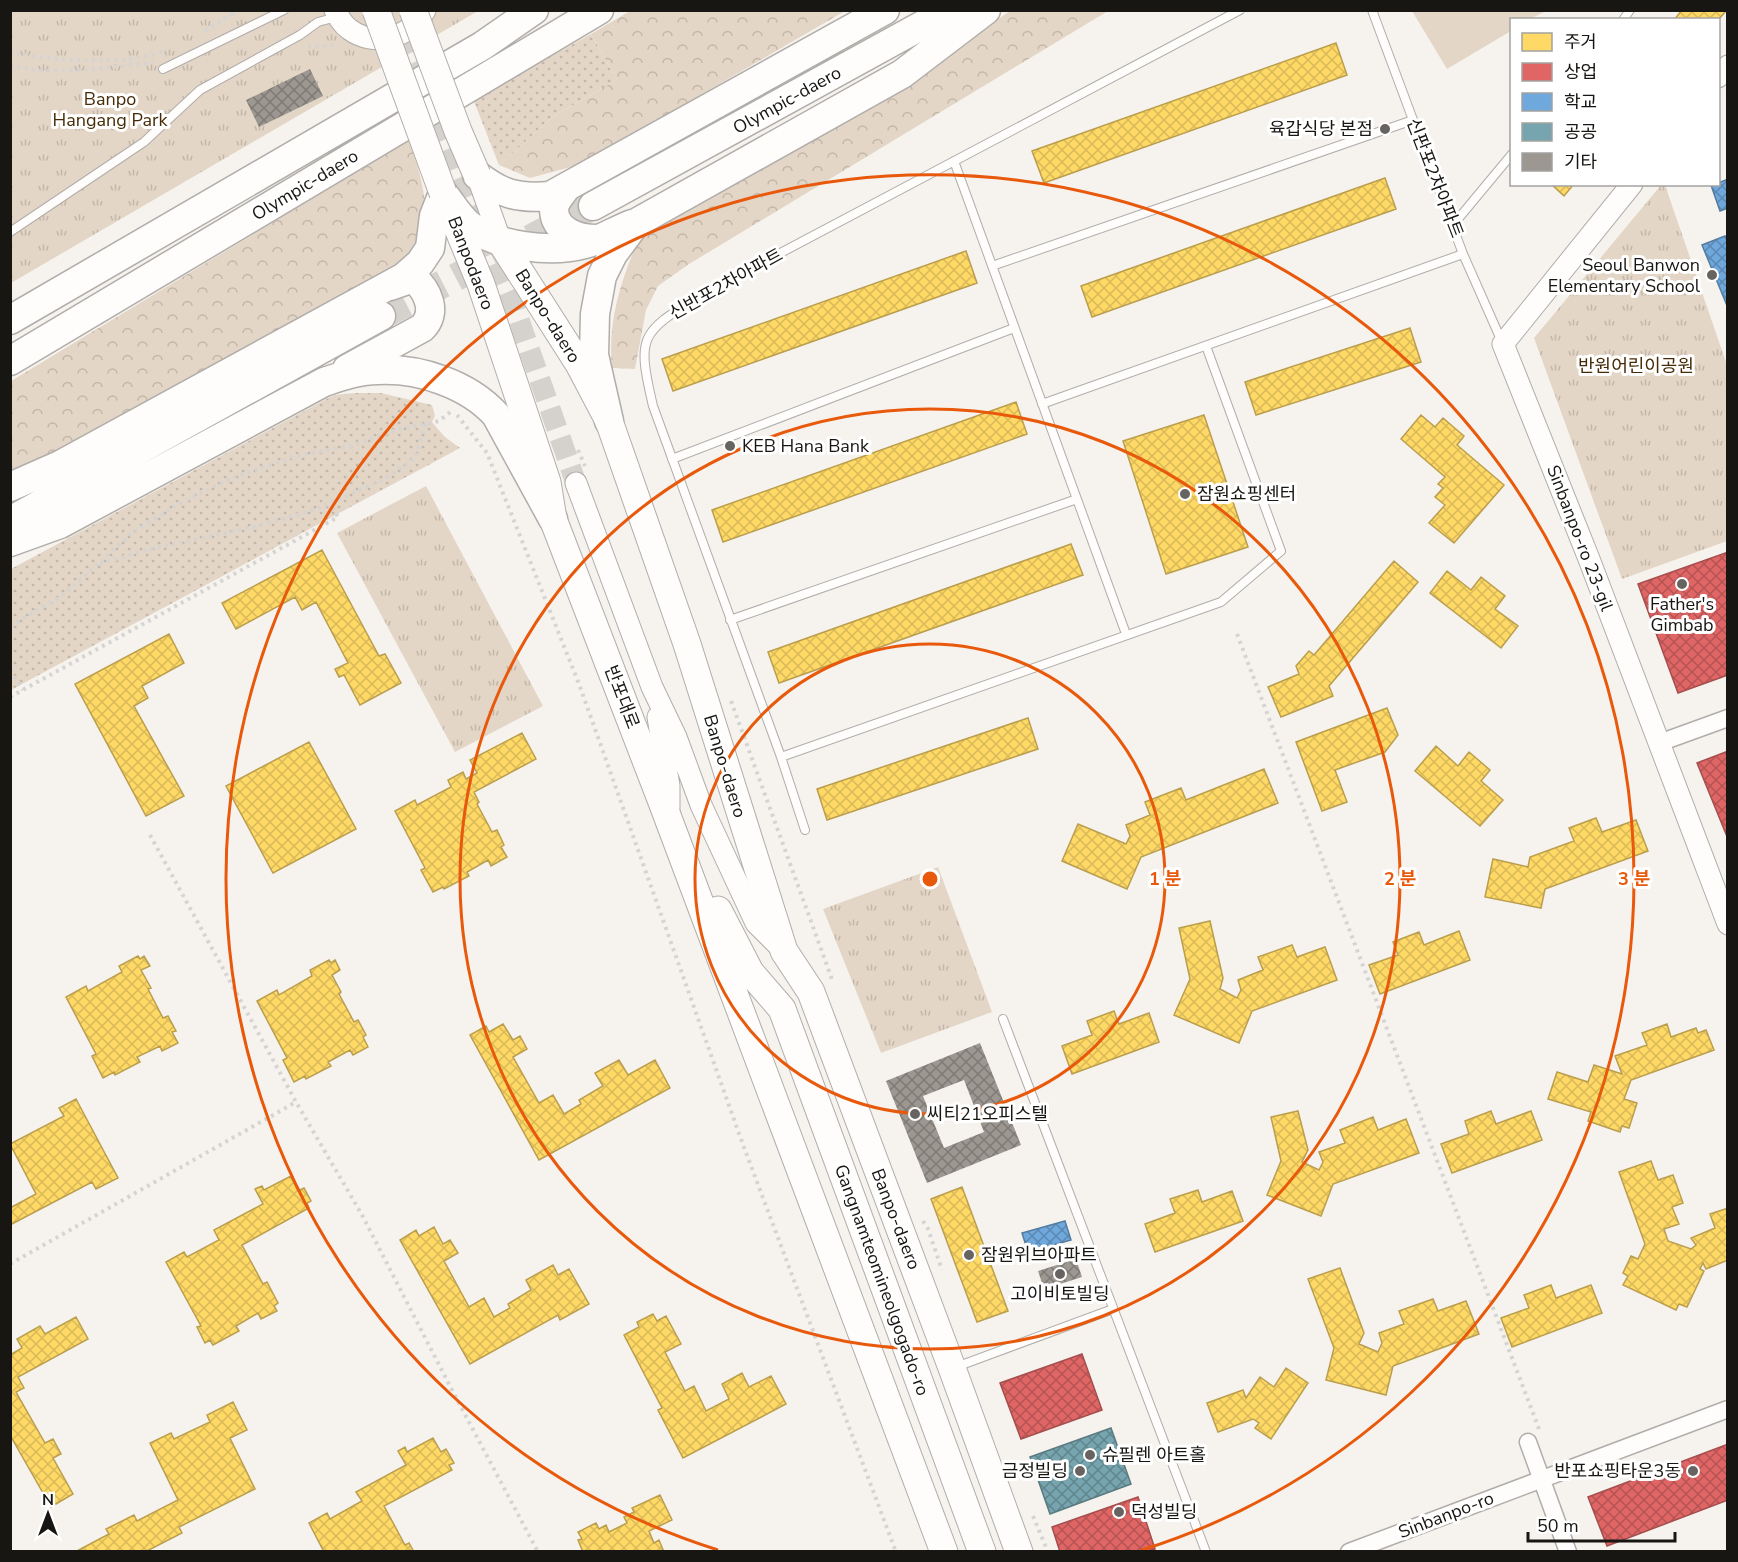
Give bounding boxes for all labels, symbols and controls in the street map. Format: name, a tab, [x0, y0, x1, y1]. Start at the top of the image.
legend	[1510, 18, 1720, 186]
text: 주거	[1564, 30, 1597, 54]
street label: Olympic-daero	[729, 60, 845, 140]
text: 상업	[1564, 60, 1597, 84]
park label: Banpo Hangang Park	[53, 87, 168, 132]
text: 학교	[1564, 90, 1597, 114]
street label: 신판포2차아파트	[1401, 115, 1469, 241]
place label: 육갑식당 본점	[1269, 117, 1373, 141]
text: 공공	[1564, 120, 1597, 144]
marker: 육갑식당 본점	[1378, 122, 1392, 136]
street label: Olympic-daero	[247, 144, 363, 226]
text: 기타	[1564, 150, 1598, 174]
street label: Banpodaero	[442, 213, 500, 313]
street label: 신반포2차아파트	[665, 243, 787, 325]
place label: Seoul Banwon Elementary School	[1548, 253, 1701, 298]
street label: Banpo-daero	[510, 264, 586, 368]
marker: Seoul Banwon Elementary School	[1705, 268, 1719, 282]
park label: 반원어린이공원	[1578, 354, 1694, 378]
place label: KEB Hana Bank	[742, 434, 870, 458]
marker: KEB Hana Bank	[723, 439, 737, 453]
street label: Sinbanpo-ro 23-gil	[1541, 462, 1619, 615]
place label: 잠원쇼핑센터	[1197, 482, 1296, 506]
marker: 잠원쇼핑센터	[1178, 487, 1192, 501]
marker: Father's Gimbab	[1675, 577, 1689, 591]
place label: Father's Gimbab	[1650, 592, 1714, 637]
street label: 반포대로	[599, 662, 645, 732]
street label: Banpo-daero	[698, 712, 752, 820]
text: 1 분	[1149, 867, 1182, 891]
text: 2 분	[1384, 867, 1417, 891]
text: 3 분	[1618, 867, 1651, 891]
centre of rings	[920, 869, 940, 889]
place label: 씨티21오피스텔	[927, 1102, 1048, 1126]
marker: 씨티21오피스텔	[908, 1107, 922, 1121]
street label: Gangnamteomineolgogado-ro	[829, 1161, 935, 1399]
street label: Banpo-daero	[866, 1165, 926, 1273]
place label: 잠원위브아파트	[981, 1243, 1097, 1267]
marker: 잠원위브아파트	[962, 1248, 976, 1262]
marker: 고이비토빌딩	[1053, 1267, 1067, 1281]
place label: 고이비토빌딩	[1010, 1282, 1110, 1306]
place label: 슈필렌 아트홀	[1102, 1443, 1206, 1467]
marker: 슈필렌 아트홀	[1083, 1448, 1097, 1462]
place label: 금정빌딩	[1002, 1459, 1068, 1483]
place label: 반포쇼핑타운3동	[1554, 1459, 1681, 1483]
marker: 금정빌딩	[1073, 1464, 1087, 1478]
marker: 반포쇼핑타운3동	[1686, 1464, 1700, 1478]
north arrow	[18, 1484, 78, 1544]
street label: Sinbanpo-ro	[1395, 1486, 1497, 1544]
text: N	[42, 1489, 54, 1511]
place label: 덕성빌딩	[1131, 1500, 1197, 1524]
marker: 덕성빌딩	[1112, 1505, 1126, 1519]
scale bar	[1528, 1505, 1675, 1543]
text: 50 m	[1537, 1514, 1579, 1538]

